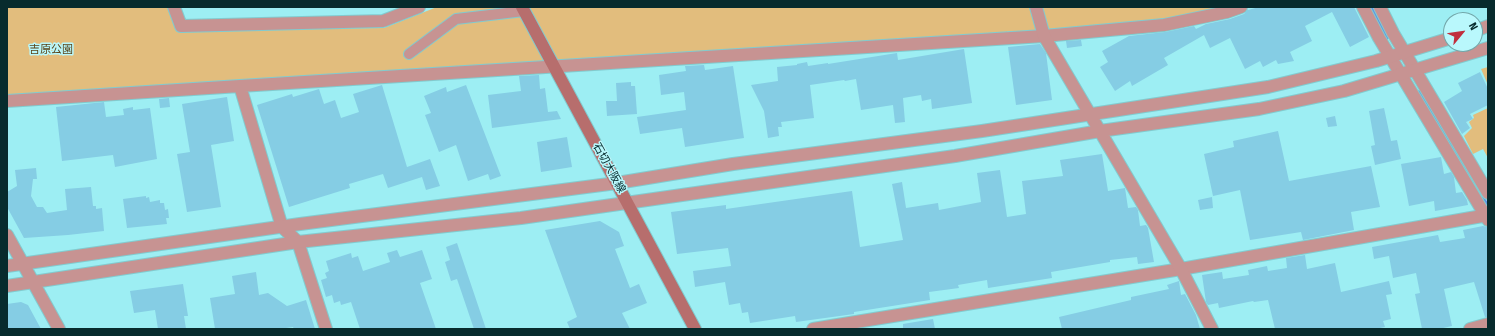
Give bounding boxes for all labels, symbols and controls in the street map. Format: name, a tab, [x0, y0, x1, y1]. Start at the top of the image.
north arrow	[1443, 12, 1483, 52]
text: N	[1466, 20, 1480, 32]
park label: 吉原公園	[29, 43, 73, 57]
street label: 石切大阪線	[590, 141, 628, 195]

